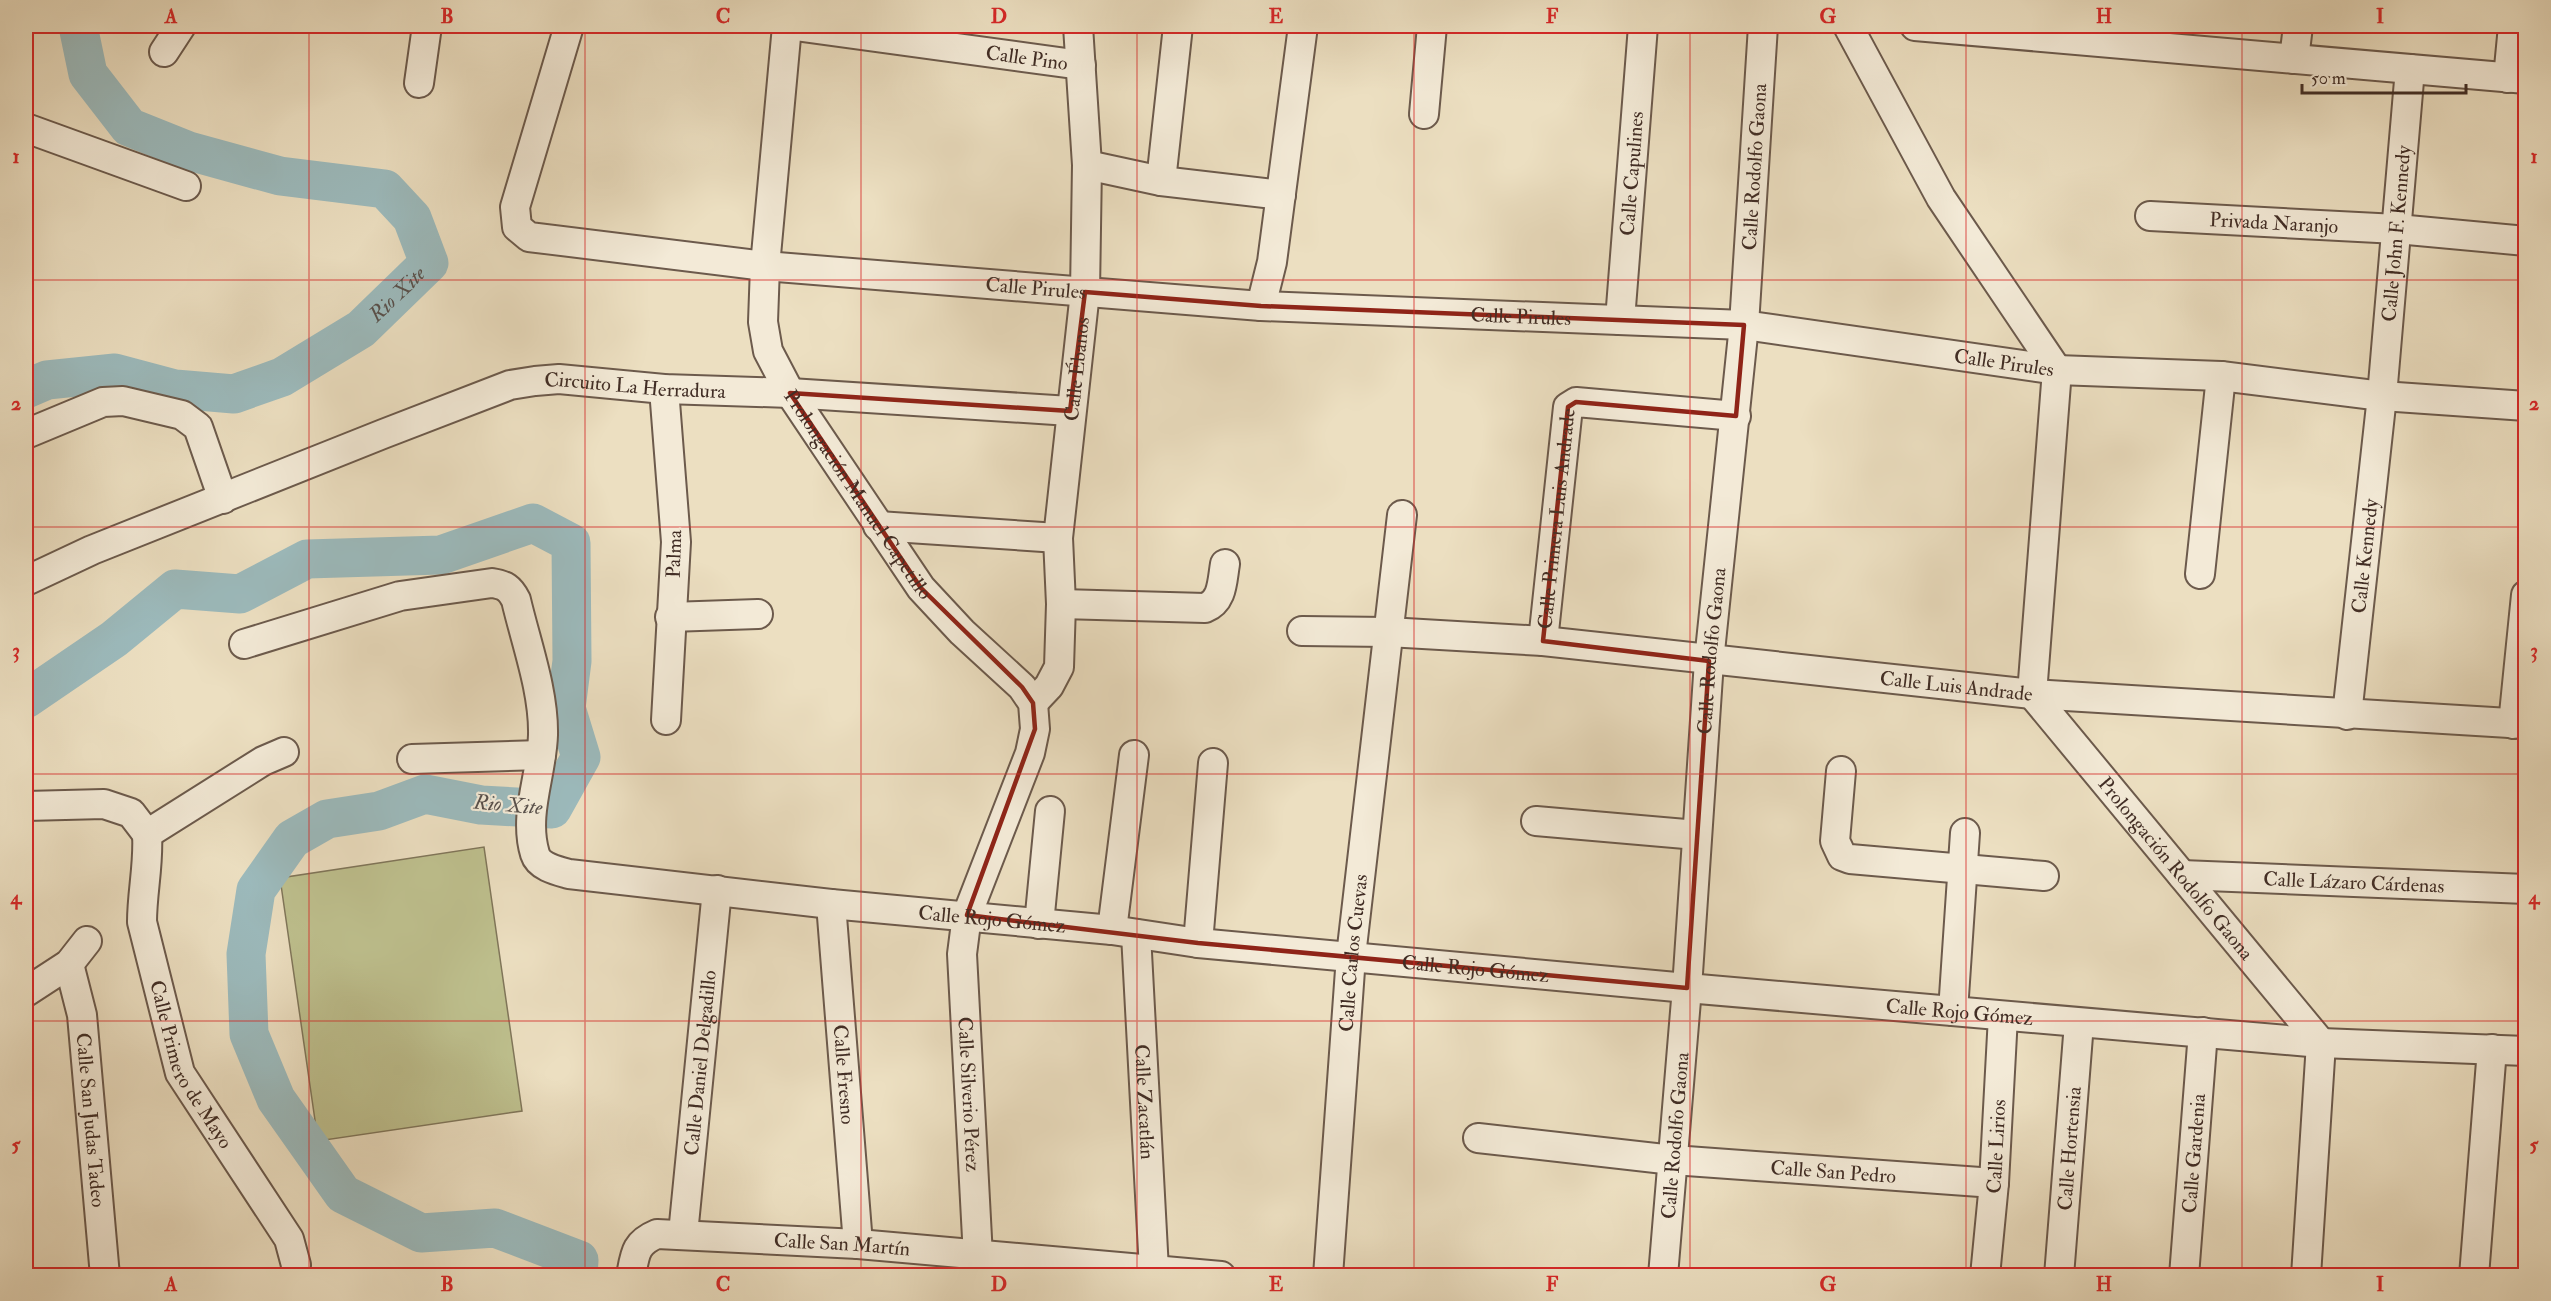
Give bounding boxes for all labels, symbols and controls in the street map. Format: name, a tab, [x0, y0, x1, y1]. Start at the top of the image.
text: A	[164, 4, 178, 29]
text: B	[440, 4, 454, 29]
text: C	[716, 4, 730, 29]
text: D	[991, 4, 1007, 29]
text: E	[1269, 4, 1284, 29]
text: F	[1546, 4, 1559, 29]
text: G	[1820, 4, 1837, 29]
text: H	[2096, 4, 2112, 29]
text: I	[2376, 4, 2384, 29]
street label: Calle Pino	[984, 40, 1069, 76]
scale bar	[2302, 57, 2466, 95]
text: 50 m	[2311, 67, 2346, 90]
street label: Calle Rodolfo Gaona	[1736, 82, 1772, 251]
street label: Calle Capulines	[1614, 110, 1649, 237]
street label: Calle John F. Kennedy	[2376, 143, 2416, 323]
text: 1	[12, 144, 20, 169]
text: 1	[2530, 144, 2538, 169]
street label: Privada Naranjo	[2209, 207, 2339, 238]
water label: Rio Xite	[362, 260, 432, 328]
street label: Calle Pirules	[985, 271, 1087, 304]
street label: Calle Pirules	[1470, 302, 1572, 331]
street label: Calle Ébanos	[1058, 315, 1095, 422]
street label: Calle Pirules	[1952, 343, 2056, 382]
street label: Circuito La Herradura	[543, 367, 727, 403]
street label: Prolongación Manuel Capetillo	[779, 385, 938, 605]
text: 2	[11, 391, 21, 416]
text: 2	[2529, 391, 2539, 416]
street label: Calle Primera Luis Andrade	[1532, 407, 1580, 630]
street label: Calle Kennedy	[2346, 496, 2383, 615]
street label: Palma	[661, 529, 687, 579]
street label: Calle Rodolfo Gaona	[1692, 566, 1731, 735]
text: 3	[12, 638, 20, 663]
text: 3	[2530, 638, 2538, 663]
street label: Calle Luis Andrade	[1879, 665, 2034, 706]
street label: Prolongación Rodolfo Gaona	[2093, 771, 2260, 966]
water label: Rio Xite	[472, 788, 544, 822]
street label: Calle Lázaro Cárdenas	[2263, 866, 2445, 898]
street label: Calle Carlos Cuevas	[1333, 873, 1373, 1033]
text: 4	[10, 885, 23, 910]
text: 4	[2528, 885, 2541, 910]
street label: Calle Rojo Gómez	[917, 900, 1067, 938]
street label: Calle Rojo Gómez	[1401, 949, 1550, 988]
street label: Calle Daniel Delgadillo	[678, 969, 722, 1157]
street label: Calle Primero de Mayo	[145, 977, 239, 1153]
street label: Calle Rojo Gómez	[1885, 993, 2034, 1031]
street label: Calle Silverio Pérez	[953, 1016, 986, 1173]
street label: Calle Fresno	[828, 1024, 861, 1125]
street label: Calle San Judas Tadeo	[71, 1032, 111, 1208]
street label: Calle Zacatlán	[1129, 1044, 1161, 1160]
street label: Calle Rodolfo Gaona	[1655, 1050, 1694, 1220]
street label: Calle Hortensia	[2052, 1085, 2087, 1211]
street label: Calle Gardenia	[2176, 1092, 2211, 1214]
street label: Calle Lirios	[1981, 1098, 2011, 1195]
text: 5	[12, 1132, 22, 1157]
text: 5	[2530, 1132, 2540, 1157]
street label: Calle San Pedro	[1770, 1155, 1897, 1188]
street label: Calle San Martín	[773, 1227, 911, 1261]
text: A	[164, 1272, 178, 1297]
text: B	[440, 1272, 454, 1297]
text: C	[716, 1272, 730, 1297]
text: D	[991, 1272, 1007, 1297]
text: E	[1269, 1272, 1284, 1297]
text: F	[1546, 1272, 1559, 1297]
text: G	[1820, 1272, 1837, 1297]
text: H	[2096, 1272, 2112, 1297]
text: I	[2376, 1272, 2384, 1297]

